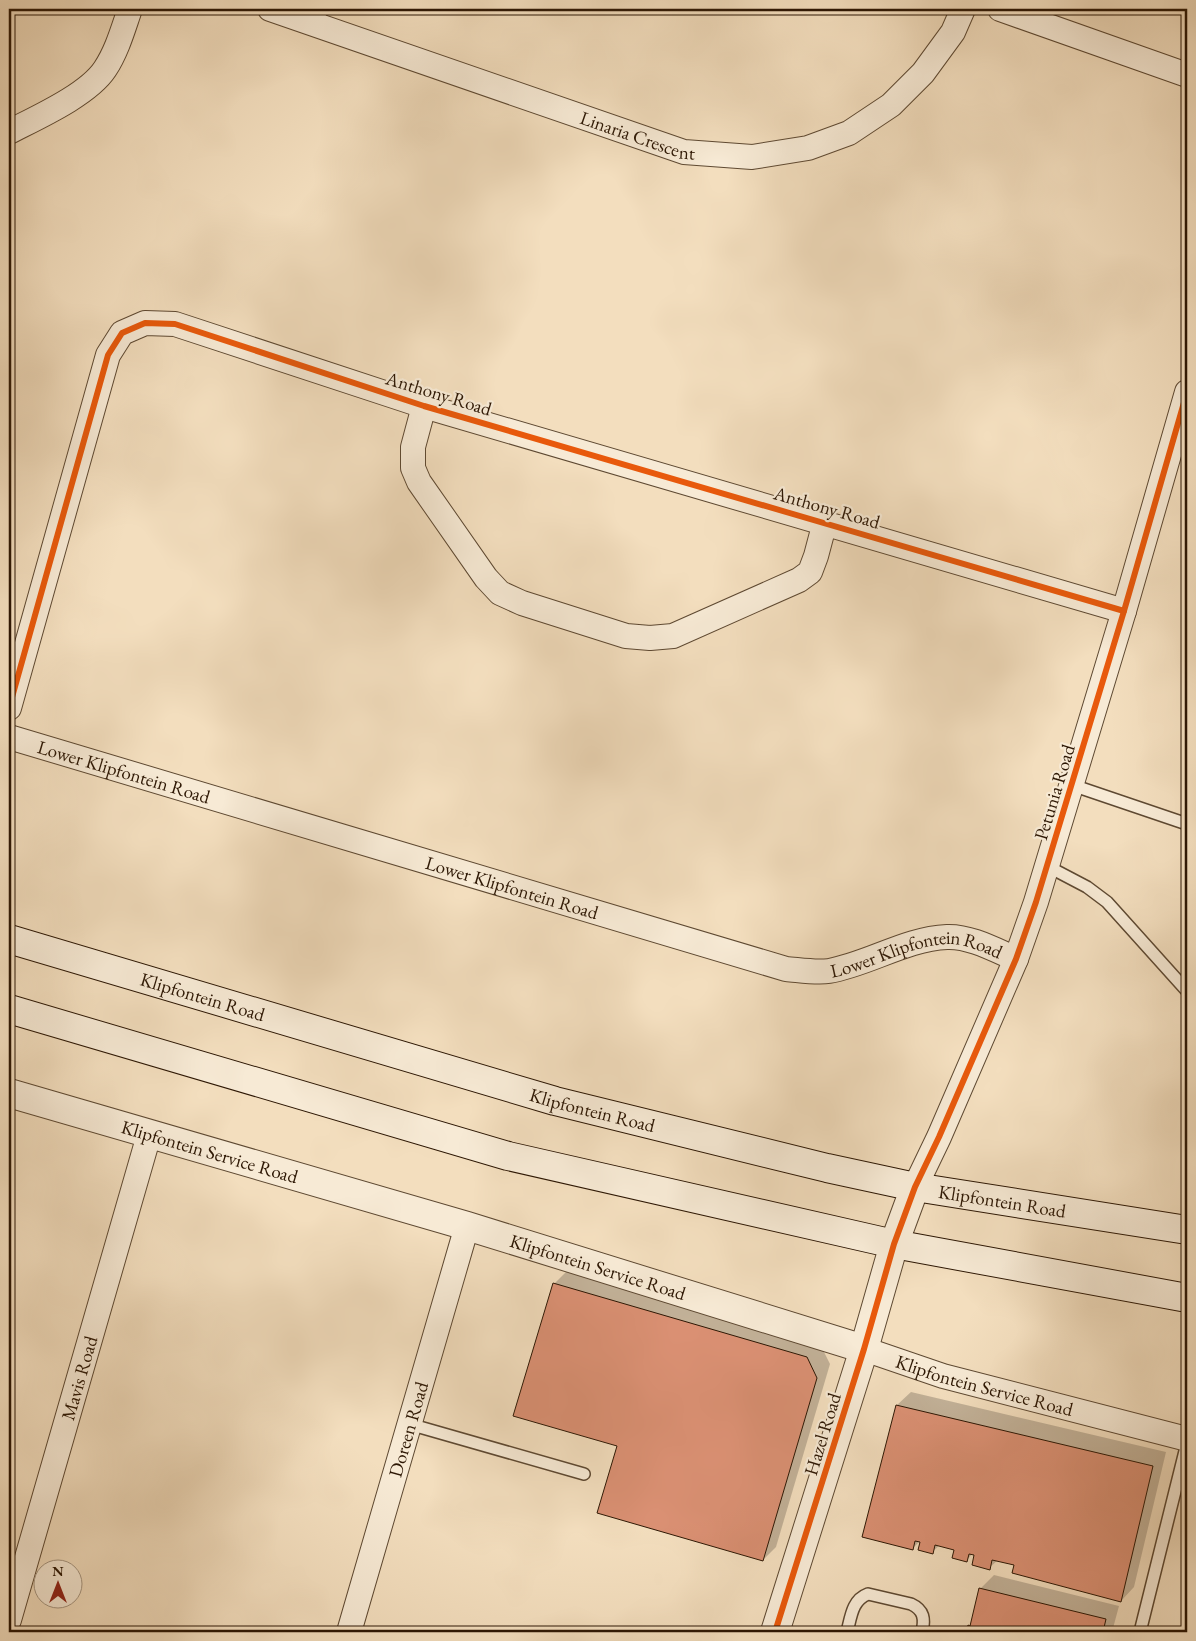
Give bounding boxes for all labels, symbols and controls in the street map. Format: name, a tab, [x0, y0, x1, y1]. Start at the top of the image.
street label: Linaria Crescent	[577, 105, 696, 166]
street label: Anthony Road	[382, 365, 495, 422]
street label: Anthony Road	[770, 480, 883, 535]
street label: Lower Klipfontein Road	[34, 734, 214, 810]
street label: Petunia Road	[1028, 741, 1081, 843]
street label: Lower Klipfontein Road	[422, 850, 602, 925]
street label: Lower Klipfontein Road	[828, 925, 1007, 984]
street label: Klipfontein Road	[137, 967, 268, 1027]
street label: Klipfontein Road	[526, 1082, 658, 1138]
street label: Klipfontein Service Road	[118, 1114, 301, 1189]
street label: Klipfontein Road	[937, 1179, 1068, 1224]
street label: Klipfontein Service Road	[507, 1228, 689, 1306]
street label: Mavis Road	[55, 1333, 104, 1423]
street label: Klipfontein Service Road	[892, 1349, 1076, 1422]
street label: Doreen Road	[383, 1378, 434, 1480]
street label: Hazel Road	[798, 1389, 847, 1479]
north arrow	[32, 1558, 82, 1608]
text: N	[52, 1562, 64, 1580]

